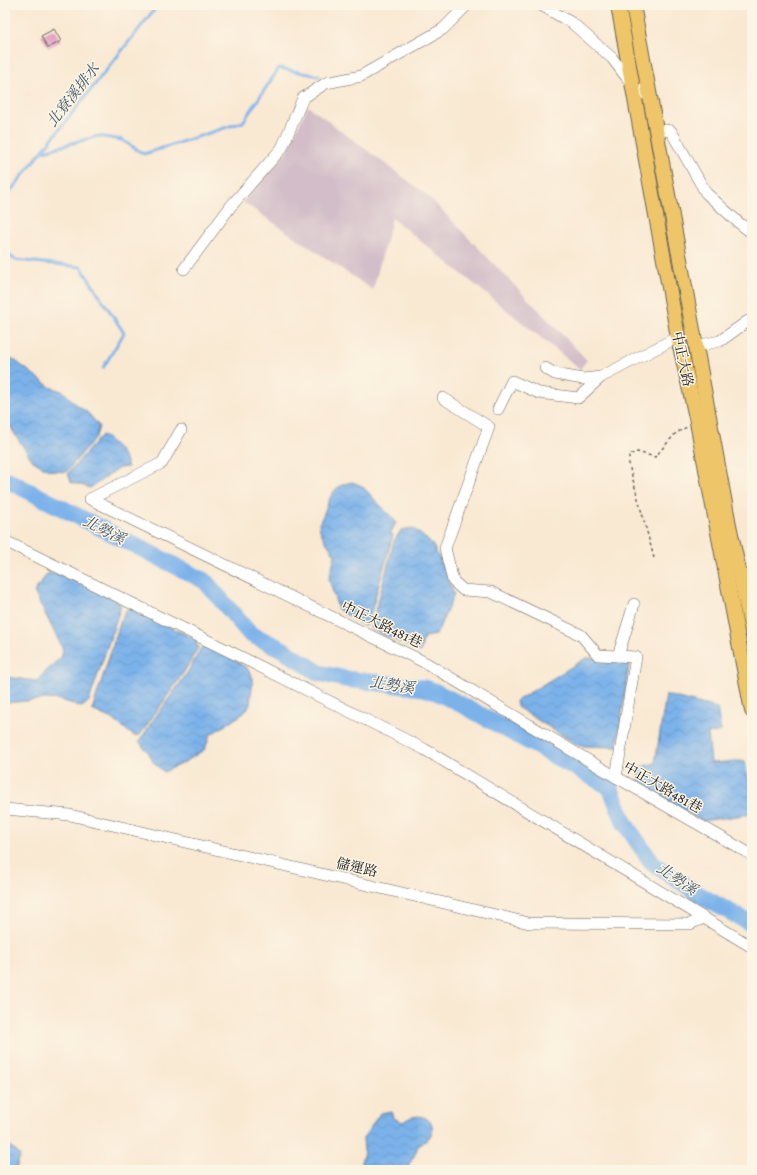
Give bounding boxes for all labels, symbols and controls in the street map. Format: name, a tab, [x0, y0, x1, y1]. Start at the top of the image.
water label: 北寮溪排水	[42, 58, 105, 131]
street label: 中正大路	[667, 330, 698, 388]
water label: 北勢溪	[79, 511, 130, 550]
street label: 中正大路481巷	[338, 597, 425, 652]
water label: 北勢溪	[368, 672, 418, 699]
street label: 中正大路481巷	[620, 757, 706, 818]
street label: 儲運路	[334, 854, 379, 881]
water label: 北勢溪	[653, 858, 703, 901]

